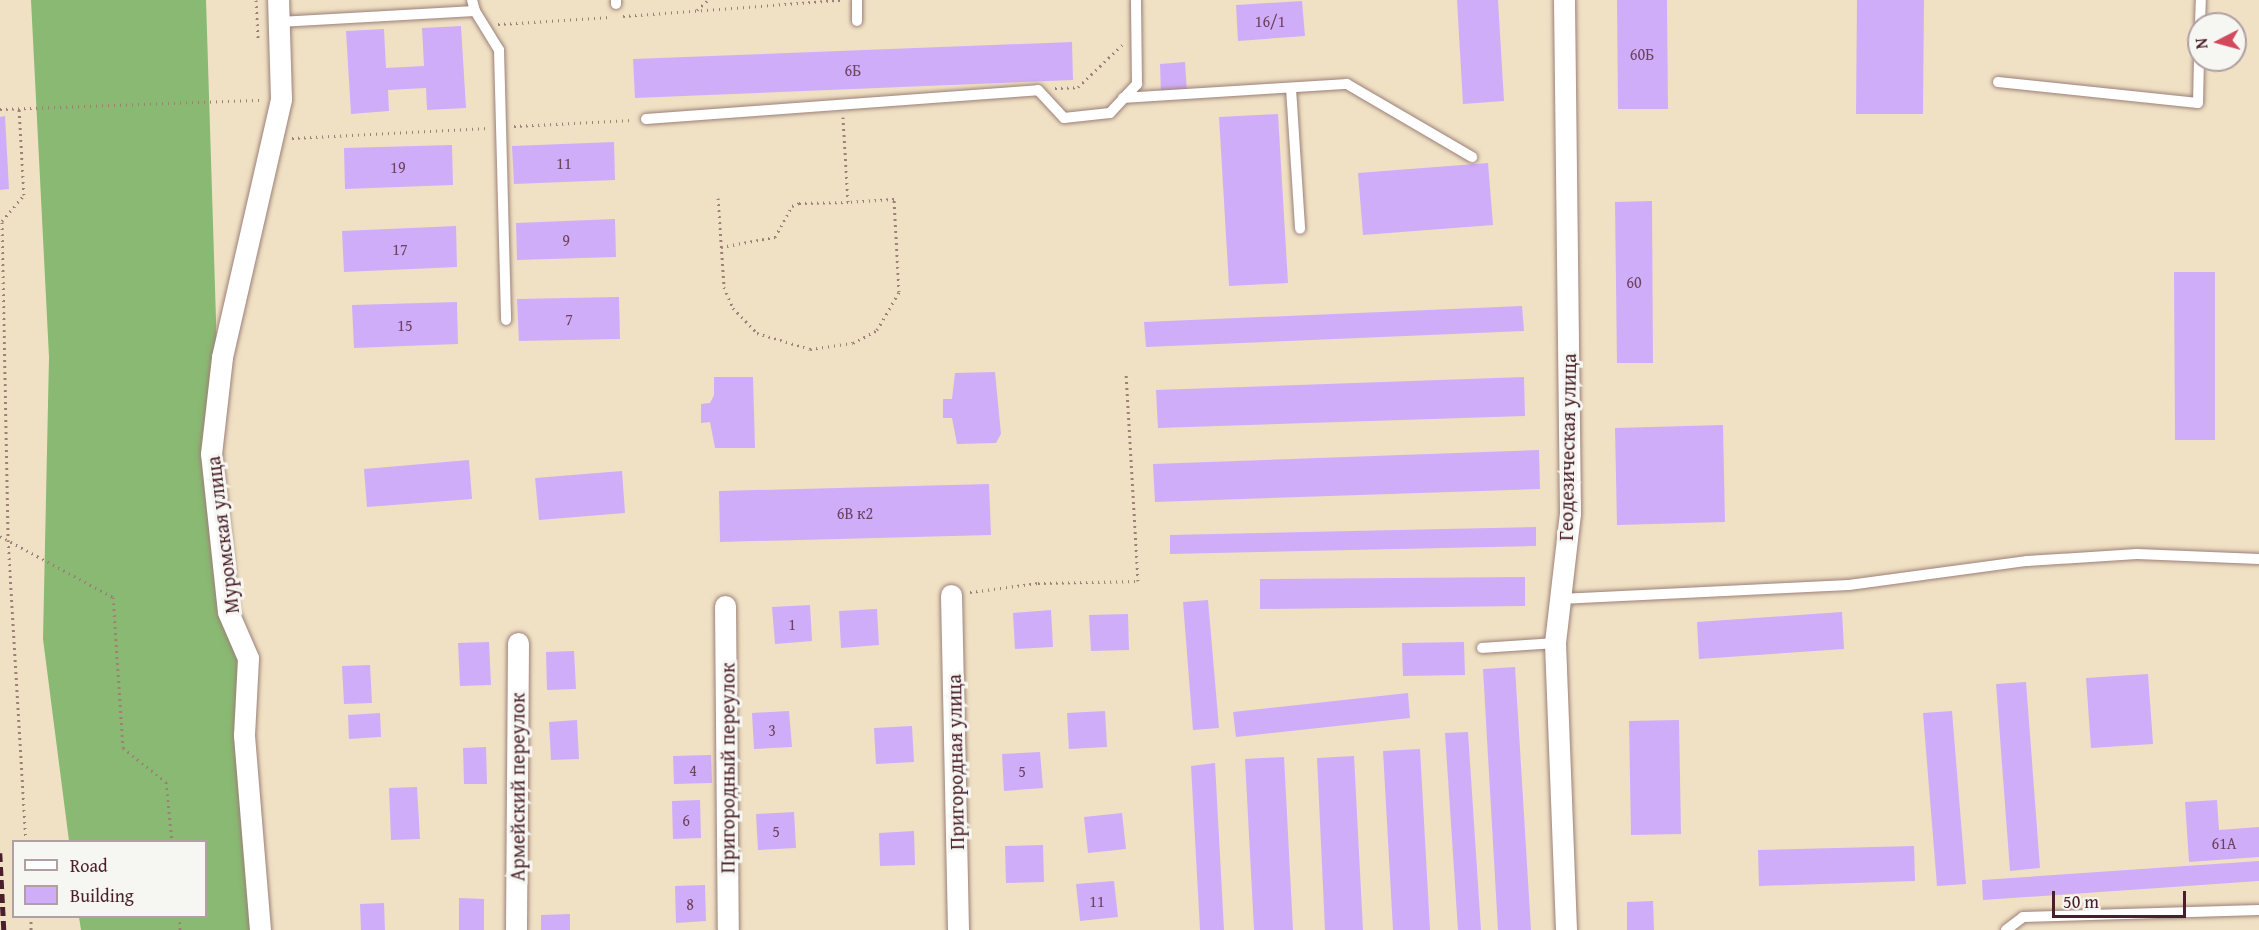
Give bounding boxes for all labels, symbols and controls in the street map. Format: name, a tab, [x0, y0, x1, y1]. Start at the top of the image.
house number: 16/1	[1255, 11, 1285, 31]
north arrow	[2187, 12, 2247, 72]
text: N	[2189, 37, 2214, 50]
house number: 60Б	[1630, 44, 1654, 64]
house number: 6Б	[845, 60, 861, 80]
house number: 11	[556, 153, 572, 173]
house number: 19	[390, 157, 406, 177]
house number: 9	[562, 230, 570, 250]
house number: 17	[392, 239, 408, 259]
house number: 60	[1626, 272, 1642, 292]
house number: 7	[565, 309, 573, 329]
house number: 15	[397, 315, 413, 335]
street label: Геодезическая улица	[1553, 353, 1581, 541]
street label: Муромская улица	[200, 455, 244, 615]
house number: 6В к2	[837, 503, 873, 523]
house number: 1	[788, 614, 796, 634]
street label: Пригородный переулок	[715, 663, 739, 873]
street label: Пригородная улица	[941, 674, 969, 850]
street label: Армейский переулок	[505, 693, 529, 881]
house number: 3	[768, 720, 776, 740]
house number: 4	[689, 760, 697, 780]
house number: 5	[1018, 761, 1026, 781]
house number: 6	[682, 810, 690, 830]
house number: 5	[772, 821, 780, 841]
house number: 61А	[2211, 833, 2237, 853]
legend	[12, 840, 207, 918]
text: Road	[70, 852, 108, 879]
scale bar	[2055, 879, 2188, 917]
text: Building	[70, 882, 134, 909]
text: 50 m	[2063, 888, 2099, 915]
house number: 11	[1089, 891, 1105, 911]
house number: 8	[686, 894, 694, 914]

